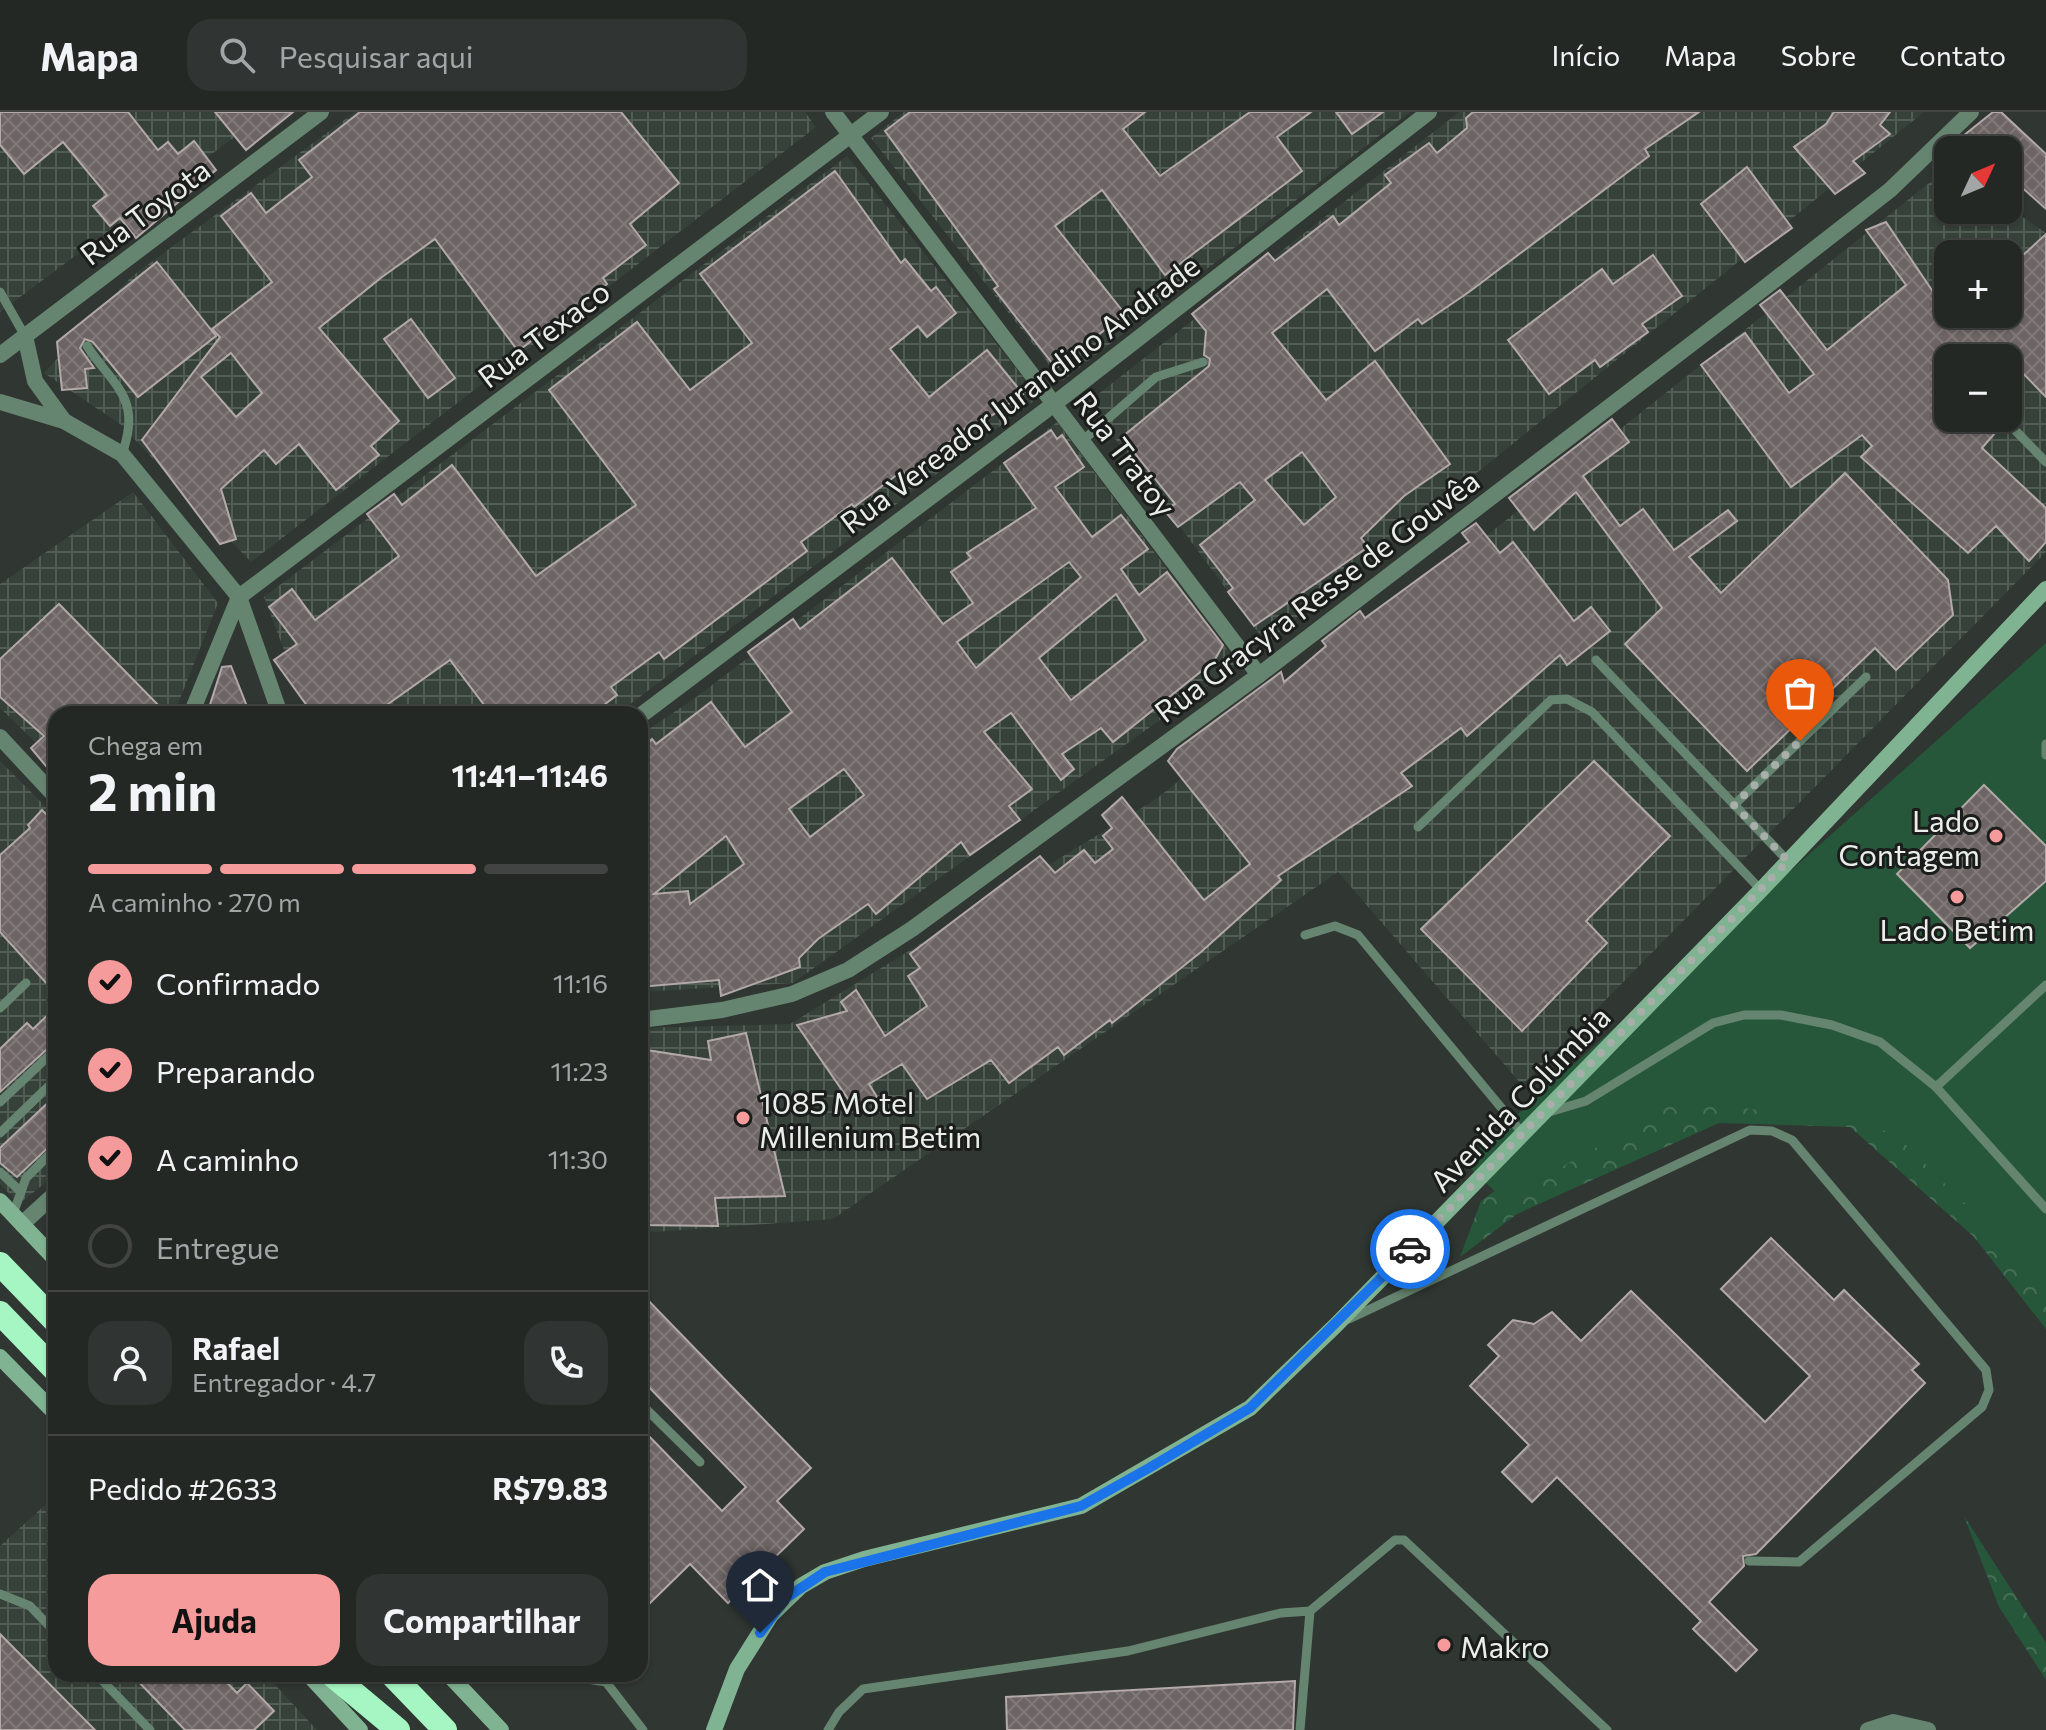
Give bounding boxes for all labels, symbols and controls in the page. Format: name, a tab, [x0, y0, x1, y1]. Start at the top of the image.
search box	[187, 19, 747, 91]
text: Mapa	[40, 32, 139, 79]
icon: search	[215, 33, 259, 77]
text: Pesquisar aqui	[279, 37, 473, 74]
text: Início	[1551, 38, 1620, 72]
text: Mapa	[1664, 38, 1737, 72]
text: Sobre	[1781, 38, 1856, 72]
text: Contato	[1900, 38, 2006, 72]
north arrow	[1934, 136, 2022, 224]
map controls	[1934, 136, 2022, 432]
street label: Rua Toyota	[72, 150, 216, 272]
button: +	[1934, 240, 2022, 328]
street label: Rua Vereador Jurandino Andrade	[832, 246, 1206, 540]
street label: Rua Texaco	[470, 271, 616, 395]
button: −	[1934, 344, 2022, 432]
street label: Rua Tratoy	[1067, 383, 1185, 523]
street label: Rua Gracyra Resse de Gouvêa	[1146, 461, 1486, 729]
pin	[1766, 659, 1834, 741]
icon: bag	[1778, 671, 1822, 715]
text: Chega em	[88, 729, 203, 760]
text: 11:41–11:46	[451, 756, 608, 793]
text: 2 min	[88, 758, 217, 822]
place label: Lado Contagem	[1838, 801, 1980, 872]
marker: Lado Contagem	[1987, 827, 2005, 845]
text: A caminho · 270 m	[88, 886, 301, 917]
marker: Lado Betim	[1948, 888, 1966, 906]
place label: Lado Betim	[1879, 910, 2035, 947]
icon: check	[88, 960, 132, 1004]
text: Confirmado	[156, 964, 320, 1001]
text: 11:16	[553, 967, 608, 998]
street label: Avenida Colúmbia	[1421, 997, 1617, 1199]
icon: check	[88, 1048, 132, 1092]
text: Preparando	[156, 1052, 315, 1089]
text: 11:23	[550, 1055, 608, 1086]
place label: 1085 Motel Millenium Betim	[759, 1083, 981, 1154]
marker: 1085 Motel Millenium Betim	[734, 1109, 752, 1127]
icon: check	[88, 1136, 132, 1180]
text: A caminho	[156, 1140, 299, 1177]
text: 11:30	[548, 1143, 608, 1174]
courier	[1370, 1209, 1450, 1289]
icon: car	[1388, 1227, 1432, 1271]
text: Entregue	[156, 1228, 279, 1265]
button: person	[88, 1321, 172, 1405]
button: phone	[524, 1321, 608, 1405]
text: Rafael	[192, 1329, 280, 1366]
text: Entregador · 4.7	[192, 1366, 376, 1397]
text: Pedido #2633	[88, 1469, 277, 1506]
text: R$79.83	[492, 1469, 608, 1506]
pin	[726, 1551, 794, 1633]
icon: home	[738, 1563, 782, 1607]
button: Ajuda	[88, 1574, 340, 1666]
button: Compartilhar	[356, 1574, 608, 1666]
place label: Makro	[1460, 1627, 1550, 1664]
marker: Makro	[1435, 1636, 1453, 1654]

